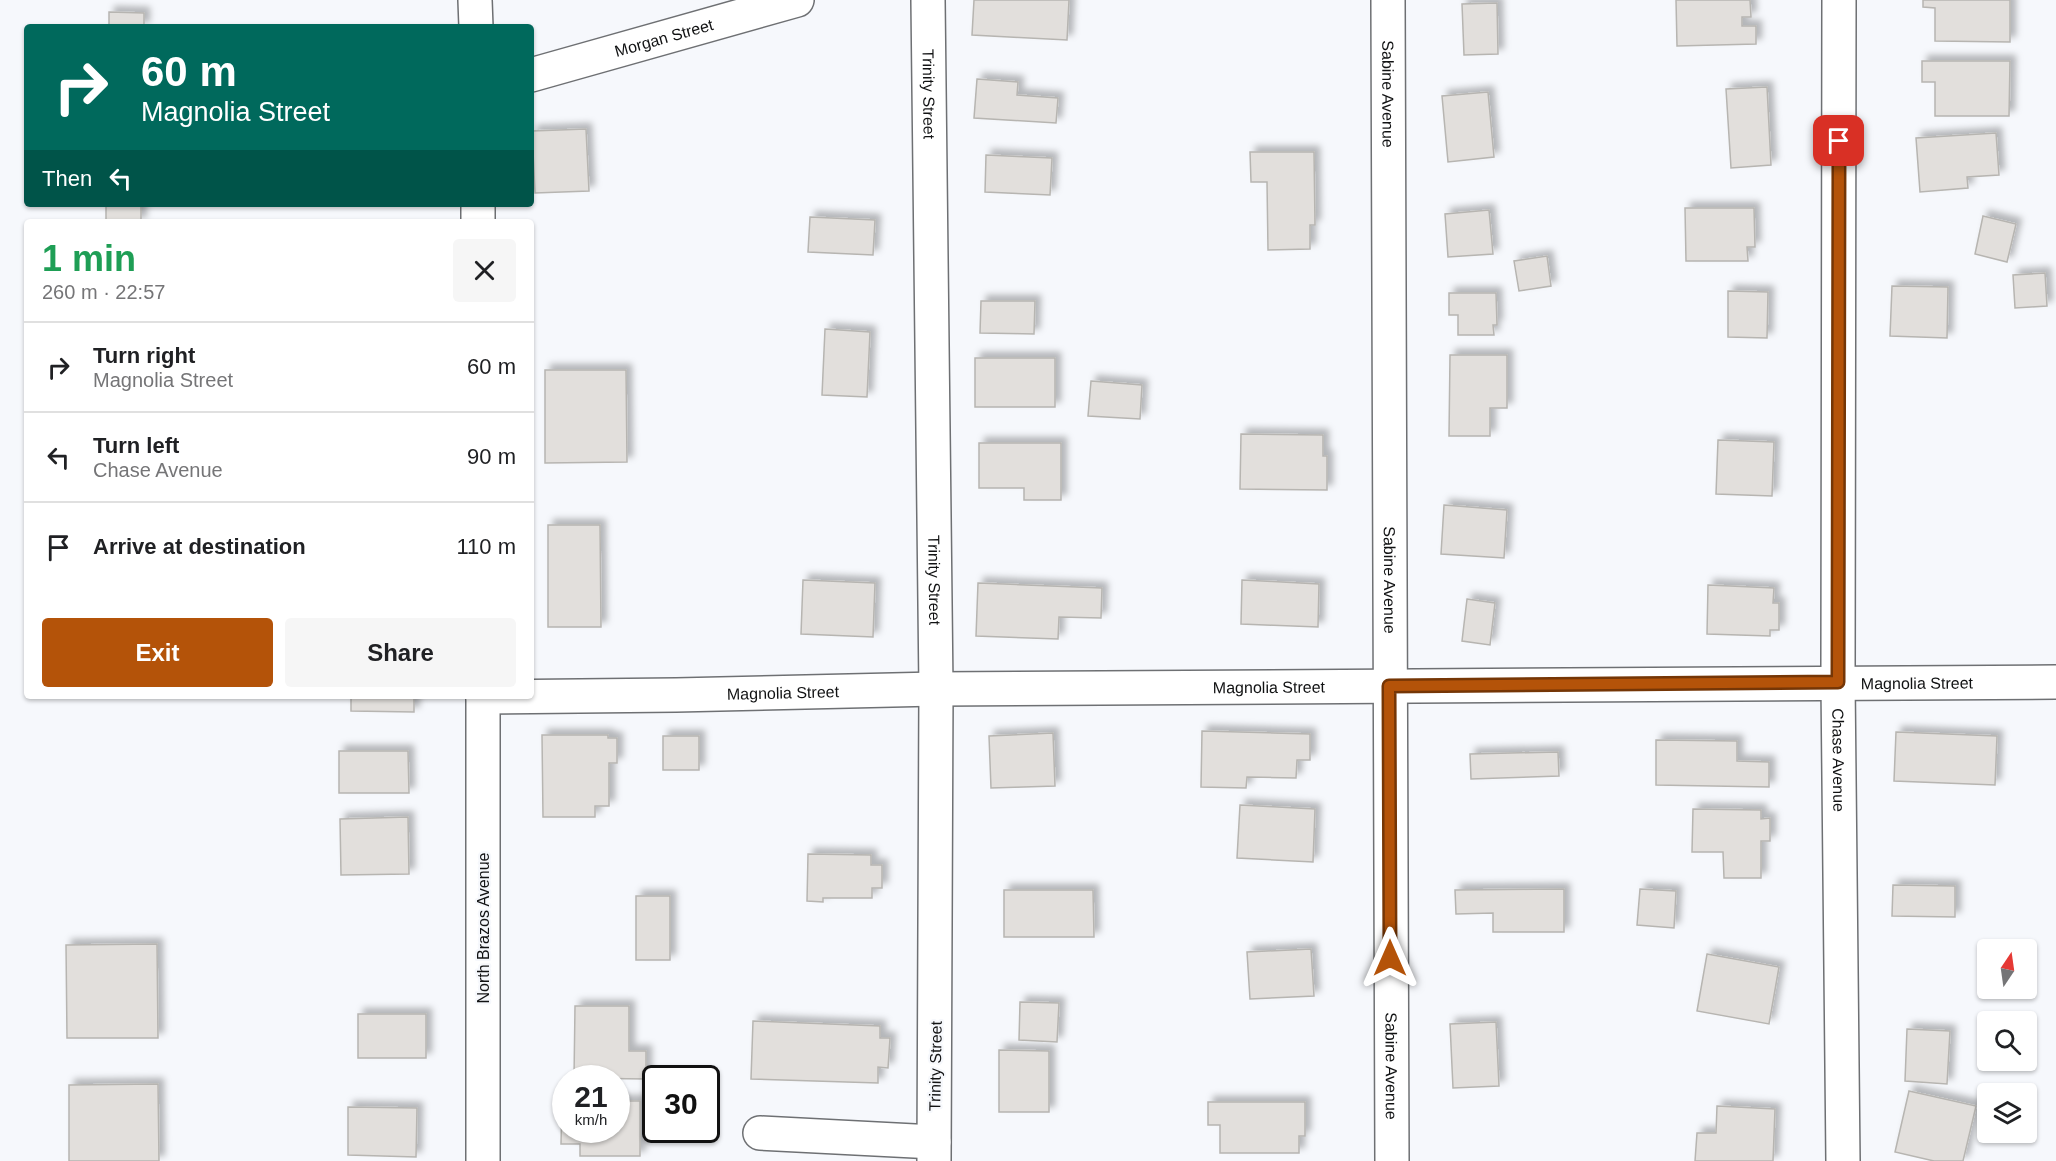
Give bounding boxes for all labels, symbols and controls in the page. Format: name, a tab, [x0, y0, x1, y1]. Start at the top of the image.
street label: Morgan Street	[613, 16, 716, 60]
street label: Sabine Avenue	[1379, 40, 1397, 148]
icon: right	[42, 48, 120, 126]
text: 60 m	[141, 48, 237, 95]
street label: Trinity Street	[920, 49, 938, 140]
text: Magnolia Street	[141, 97, 330, 127]
pin	[1813, 115, 1864, 166]
icon: arrive	[1822, 124, 1855, 157]
icon: left	[104, 162, 137, 195]
text: Then	[42, 166, 92, 191]
text: 1 min	[42, 238, 136, 279]
button: close	[453, 239, 516, 302]
text: 260 m · 22:57	[42, 281, 165, 303]
text: Turn right	[93, 343, 195, 368]
icon: right	[42, 351, 75, 384]
text: 60 m	[467, 354, 516, 379]
text: Magnolia Street	[93, 369, 233, 391]
text: Turn left	[93, 433, 179, 458]
icon: left	[42, 441, 75, 474]
text: 90 m	[467, 444, 516, 469]
text: Chase Avenue	[93, 459, 223, 481]
street label: Sabine Avenue	[1381, 526, 1398, 634]
icon: arrive	[42, 531, 75, 564]
text: Arrive at destination	[93, 534, 306, 559]
text: 110 m	[456, 534, 516, 559]
street label: Trinity Street	[925, 535, 943, 626]
button: Exit	[42, 618, 273, 687]
button: Share	[285, 618, 516, 687]
street label: Magnolia Street	[1861, 675, 1974, 692]
street label: Magnolia Street	[1213, 679, 1326, 696]
street label: Magnolia Street	[727, 683, 840, 703]
street label: Chase Avenue	[1829, 708, 1847, 812]
street label: North Brazos Avenue	[475, 852, 492, 1003]
position arrow	[1358, 926, 1422, 990]
north arrow	[1977, 939, 2037, 999]
map controls	[1977, 939, 2037, 1143]
button: search	[1977, 1011, 2037, 1071]
street label: Sabine Avenue	[1382, 1012, 1400, 1120]
street label: Trinity Street	[926, 1020, 945, 1111]
speed limit sign: 30	[642, 1065, 720, 1143]
text: 21	[574, 1080, 608, 1113]
button: layers	[1977, 1083, 2037, 1143]
text: km/h	[575, 1111, 607, 1128]

